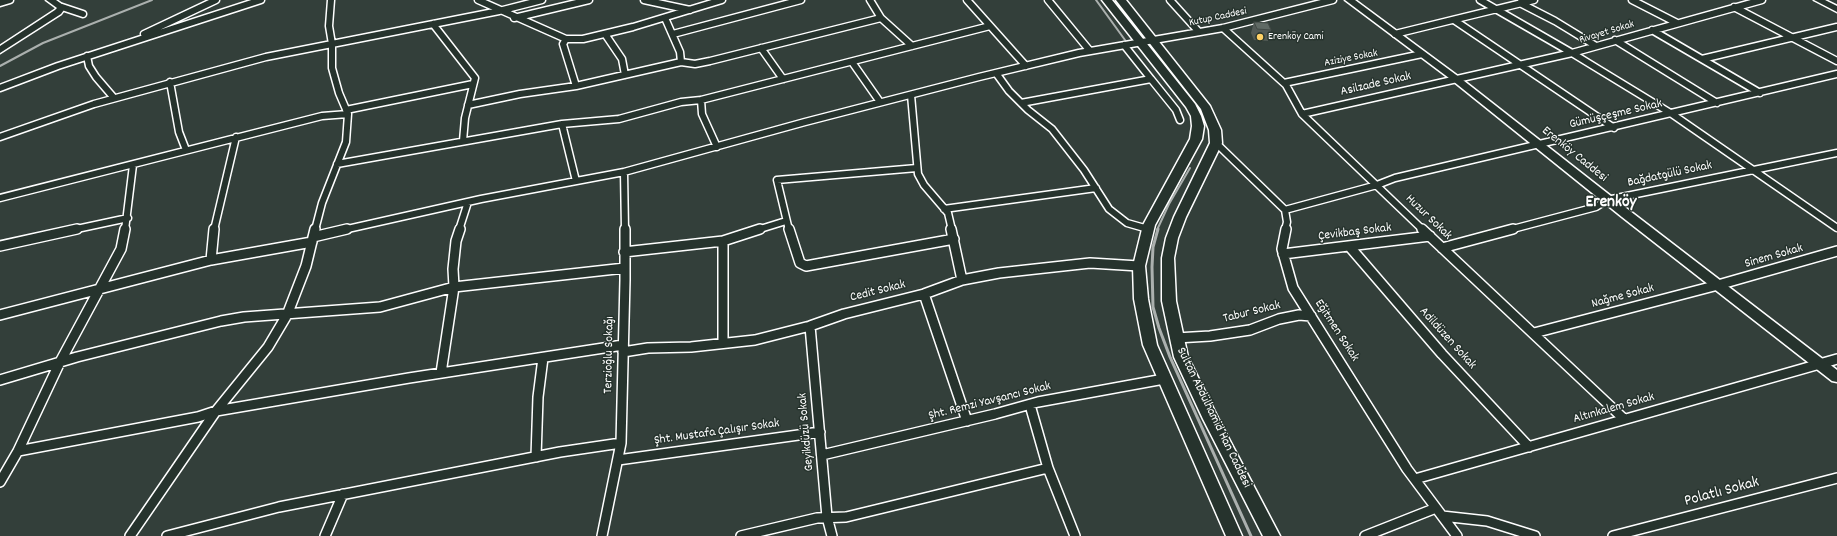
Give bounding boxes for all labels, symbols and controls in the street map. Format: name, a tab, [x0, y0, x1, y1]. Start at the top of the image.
street label: Kutup Caddesi	[1188, 5, 1248, 31]
street label: Rivayet Sokak	[1578, 18, 1636, 48]
place label: Erenköy Cami	[1268, 30, 1324, 44]
marker: Erenköy Cami	[1255, 32, 1265, 42]
street label: Aziziye Sokak	[1323, 47, 1379, 71]
street label: Asilzade Sokak	[1339, 69, 1413, 101]
street label: Gümüşçeşme Sokak	[1568, 97, 1664, 133]
street label: Erenköy Caddesi	[1538, 124, 1610, 186]
street label: Bağdatgülü Sokak	[1626, 158, 1714, 192]
street label: Huzur Sokak	[1401, 192, 1455, 244]
district label: Erenköy	[1586, 194, 1636, 214]
street label: Çevikbaş Sokak	[1318, 221, 1392, 245]
street label: Sinem Sokak	[1743, 241, 1805, 273]
street label: Cedit Sokak	[849, 278, 907, 306]
street label: Nağme Sokak	[1590, 281, 1656, 313]
street label: Eğitmen Sokak	[1310, 297, 1362, 365]
street label: Tabur Sokak	[1222, 298, 1282, 328]
street label: Adildüzen Sokak	[1415, 305, 1479, 373]
street label: Terzioğlu Sokağı	[602, 316, 618, 394]
street label: Sultan Abdülhamid Han Caddesi	[1172, 345, 1254, 491]
street label: Şht. Remzi Yavşancı Sokak	[927, 379, 1053, 425]
street label: Altınkalem Sokak	[1572, 390, 1656, 428]
street label: Geyikdüzü Sokak	[796, 392, 818, 472]
street label: Şht. Mustafa Çalışır Sokak	[653, 416, 781, 450]
street label: Polatlı Sokak	[1682, 474, 1762, 512]

